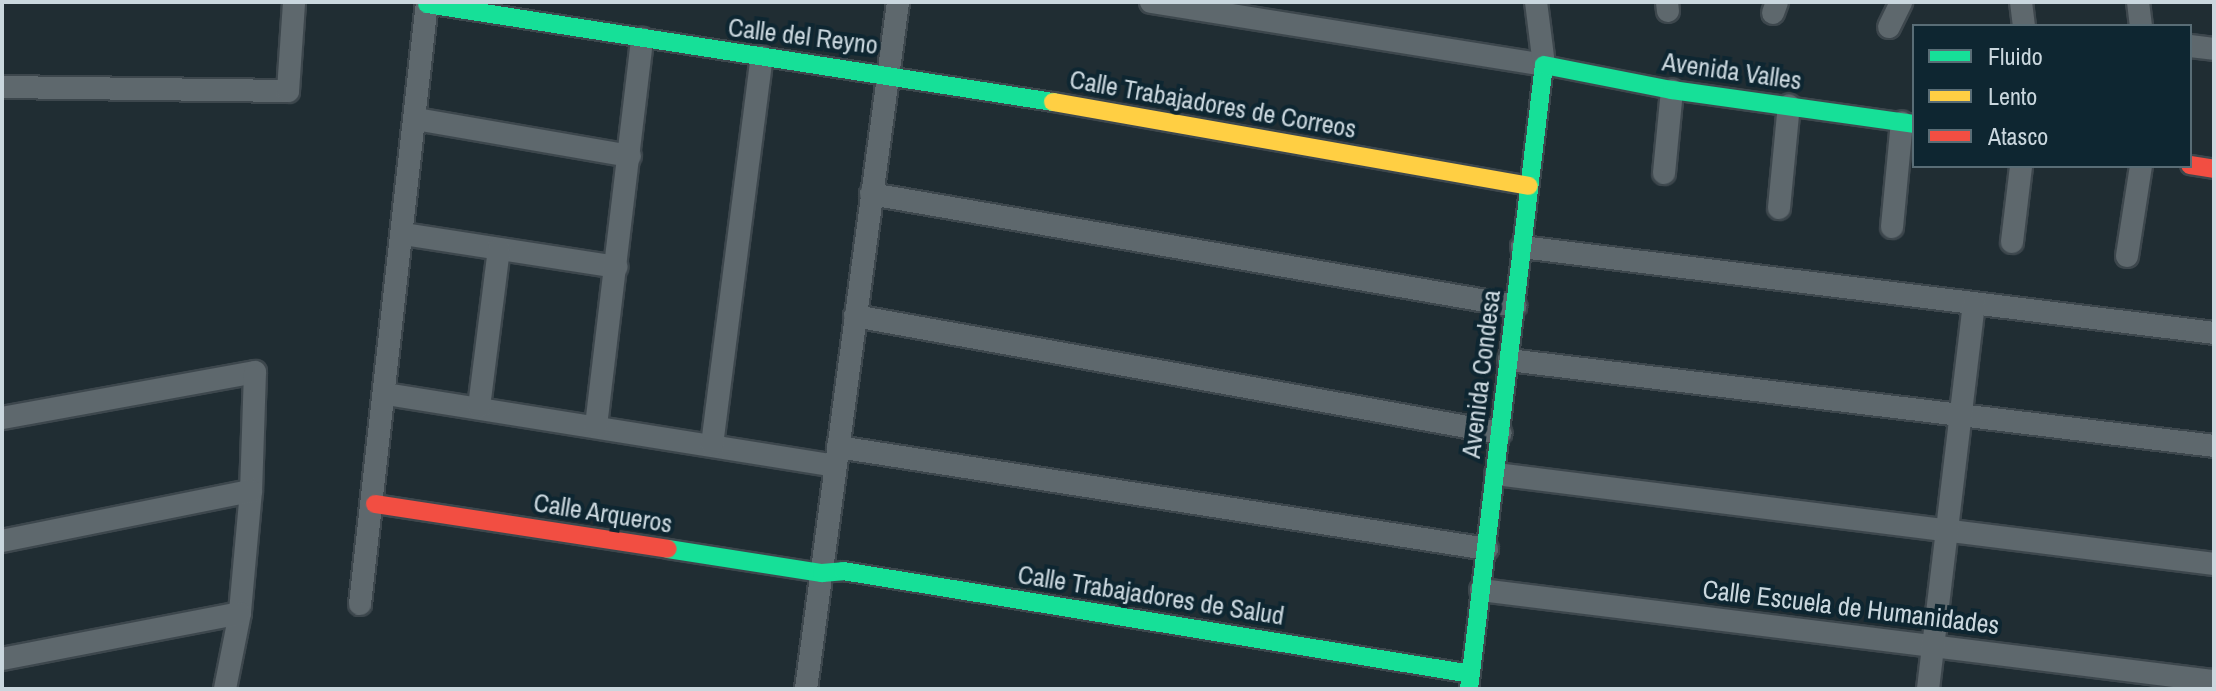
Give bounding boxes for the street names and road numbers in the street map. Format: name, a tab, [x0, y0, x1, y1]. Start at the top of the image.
street label: Calle del Reyno	[726, 11, 880, 61]
street label: Avenida Valles	[1660, 46, 1804, 96]
street label: Calle Trabajadores de Correos	[1067, 63, 1359, 145]
street label: Avenida Condesa	[1455, 288, 1507, 460]
street label: Calle Arqueros	[531, 487, 675, 539]
street label: Calle Trabajadores de Salud	[1016, 559, 1286, 631]
street label: Calle Escuela de Humanidades	[1701, 573, 2001, 641]

